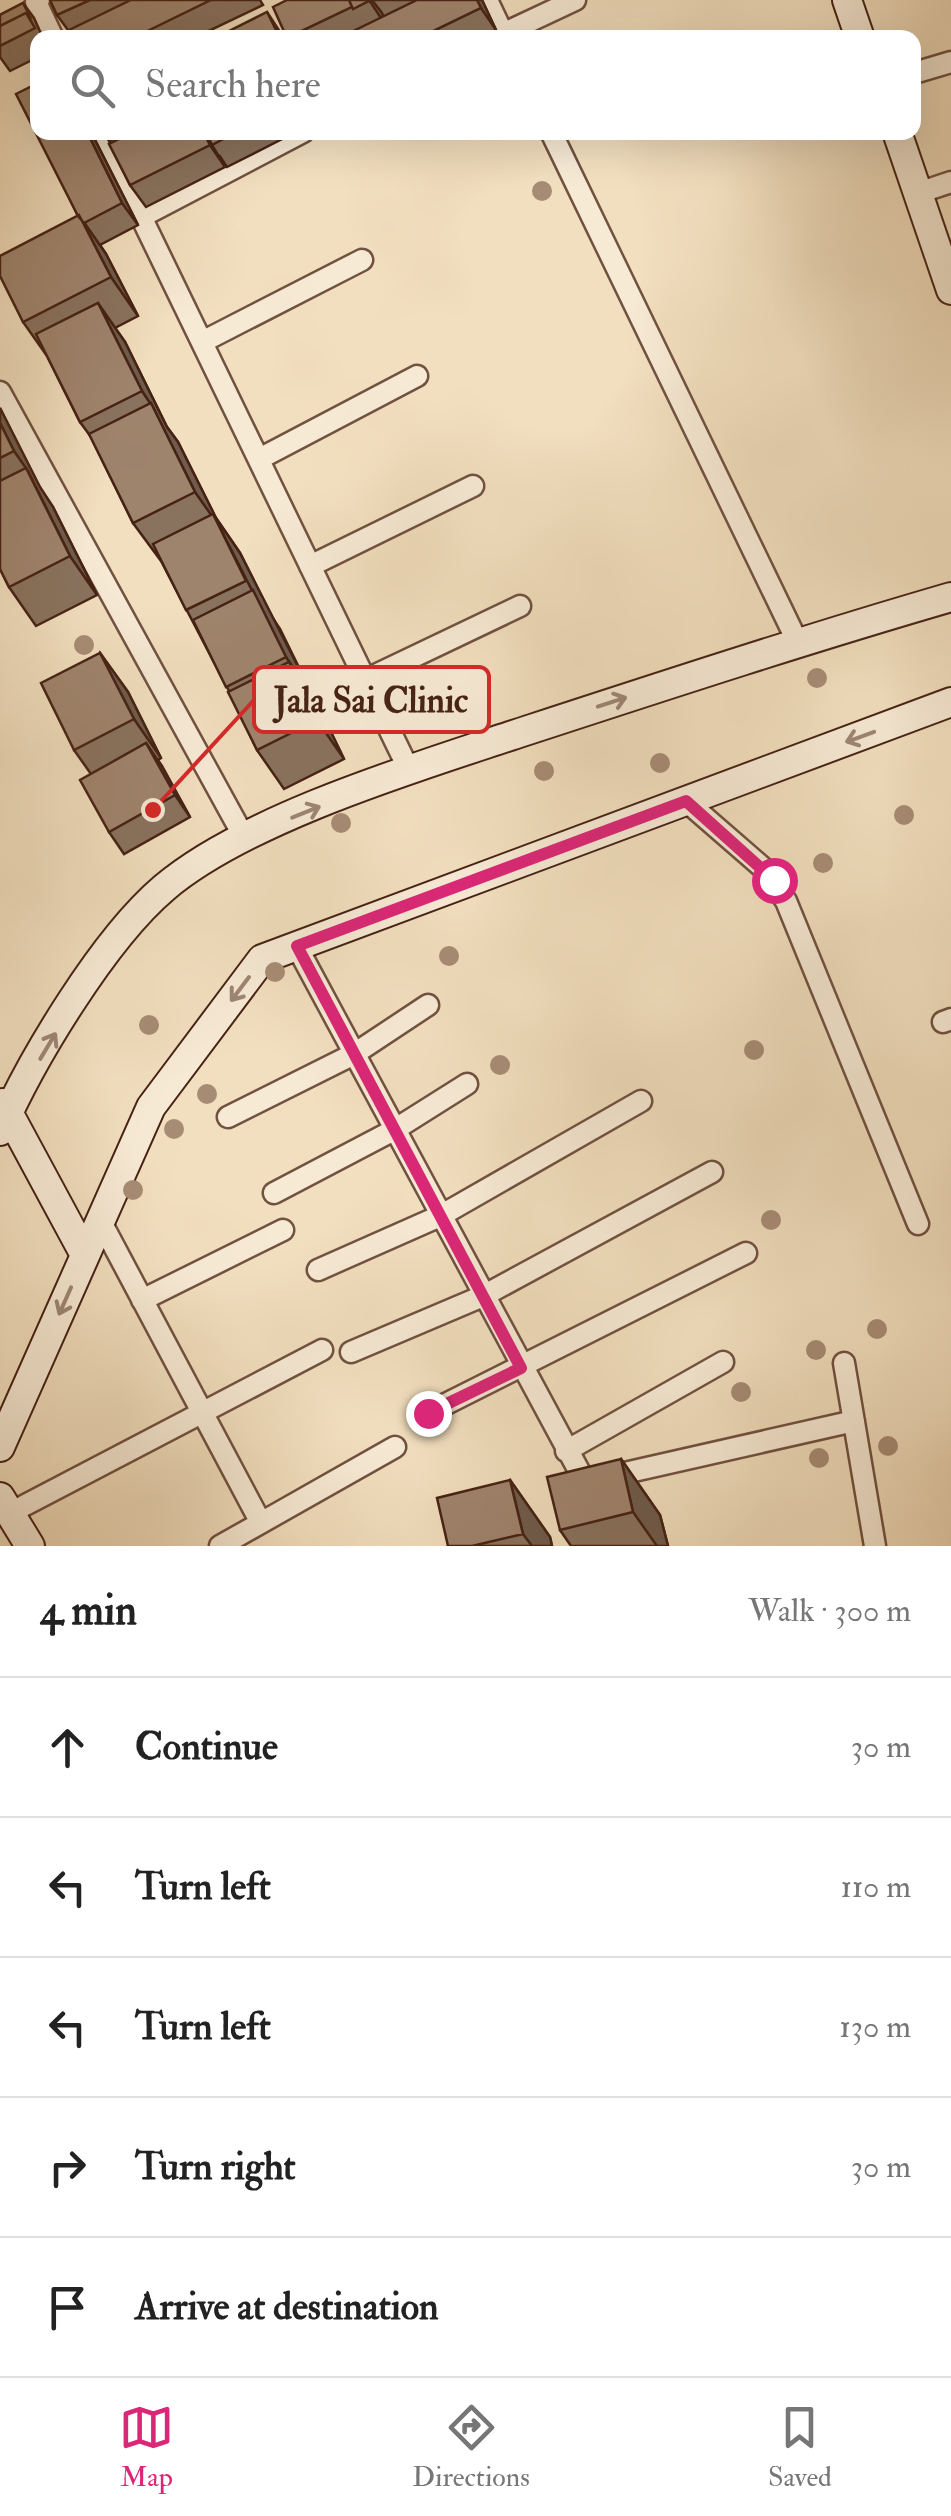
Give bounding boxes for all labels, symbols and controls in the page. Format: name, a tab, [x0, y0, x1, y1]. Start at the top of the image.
search box	[30, 30, 921, 140]
icon: search	[65, 58, 120, 113]
text: Search here	[145, 61, 321, 109]
callout: Jala Sai Clinic	[254, 667, 489, 732]
text: Jala Sai Clinic	[272, 679, 468, 724]
one-way arrow	[596, 692, 628, 710]
one-way arrow	[845, 729, 875, 747]
one-way arrow	[290, 801, 321, 819]
route start	[752, 858, 798, 904]
one-way arrow	[229, 975, 250, 1002]
one-way arrow	[38, 1032, 58, 1061]
one-way arrow	[55, 1285, 73, 1316]
route end	[406, 1391, 452, 1437]
text: 4 min	[40, 1585, 137, 1637]
text: Walk · 300 m	[748, 1591, 911, 1631]
icon: ahead	[40, 1720, 95, 1775]
text: Continue	[135, 1723, 278, 1771]
text: 30 m	[851, 1727, 911, 1767]
icon: left	[40, 1860, 95, 1915]
text: Turn left	[135, 1863, 271, 1911]
text: 110 m	[840, 1867, 911, 1907]
icon: left	[40, 2000, 95, 2055]
text: Turn left	[135, 2003, 271, 2051]
text: 130 m	[839, 2007, 911, 2047]
icon: right	[40, 2140, 95, 2195]
text: Turn right	[135, 2143, 296, 2191]
text: 30 m	[851, 2147, 911, 2187]
icon: arrive	[40, 2280, 95, 2335]
text: Arrive at destination	[135, 2283, 439, 2331]
tab: Map	[119, 2400, 174, 2495]
tab: Directions	[412, 2400, 530, 2495]
tab: Saved	[768, 2400, 832, 2495]

